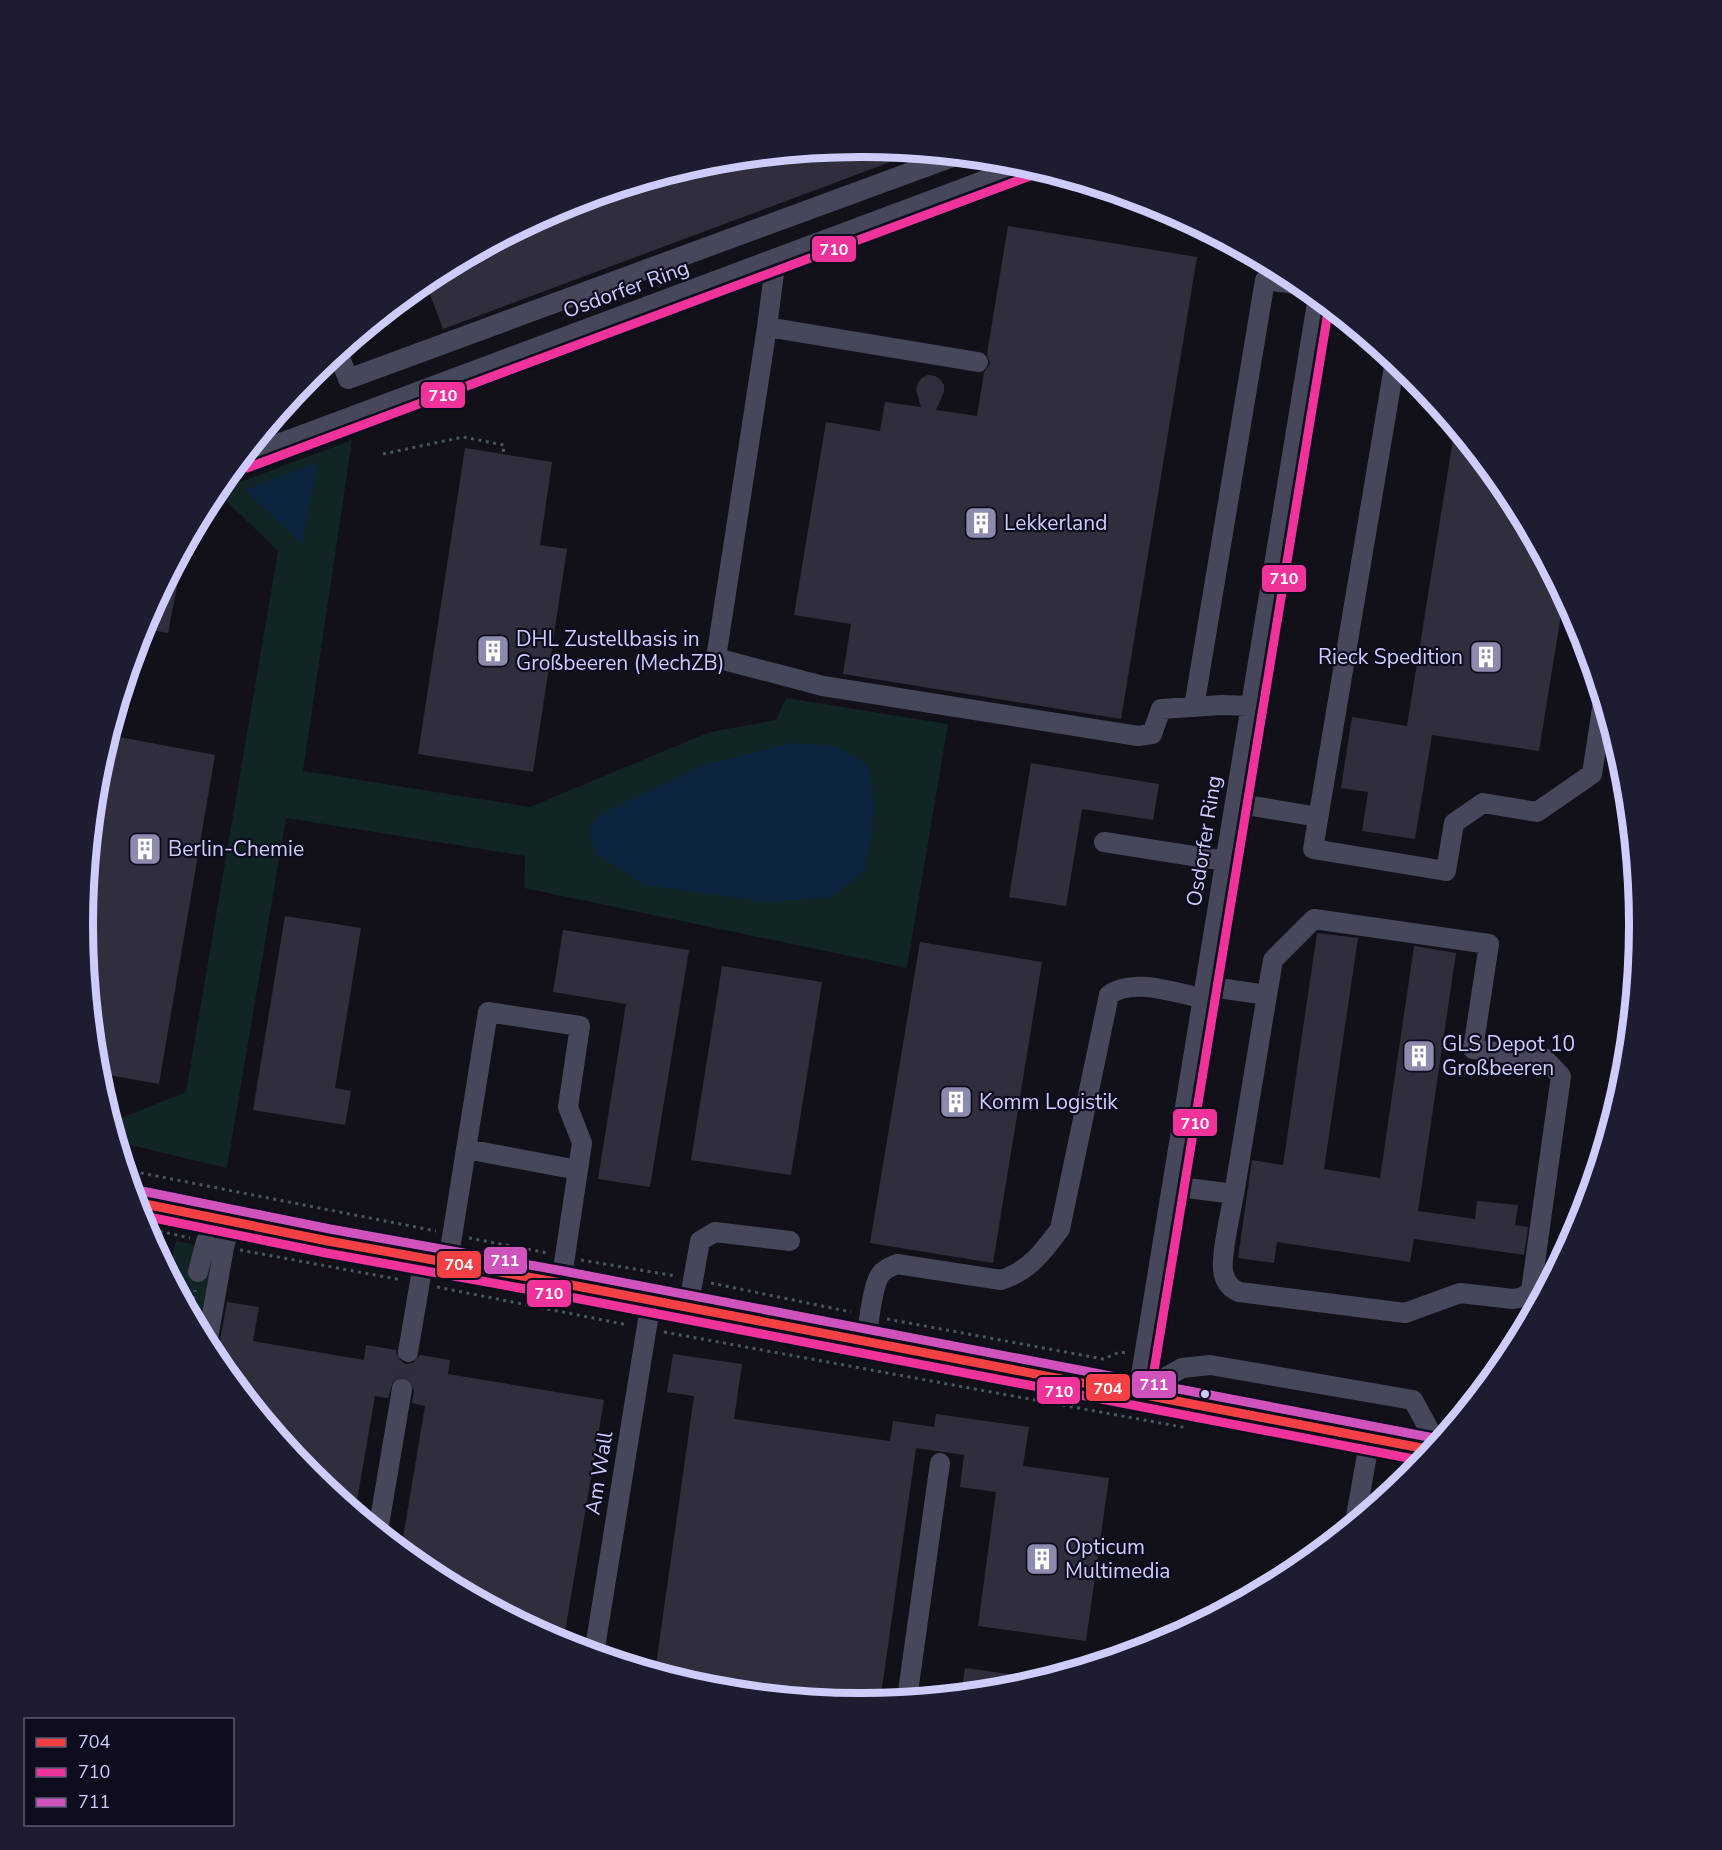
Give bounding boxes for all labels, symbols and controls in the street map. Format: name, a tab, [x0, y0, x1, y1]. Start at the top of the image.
line badge: 710	[811, 235, 857, 263]
text: 710	[820, 239, 848, 261]
street label: Osdorfer Ring	[559, 253, 693, 325]
line badge: 710	[420, 381, 466, 409]
text: 710	[429, 385, 457, 407]
building icon: Lekkerland	[963, 505, 999, 541]
place label: Lekkerland	[1004, 509, 1107, 537]
line badge: 710	[1261, 564, 1307, 593]
text: 710	[1270, 568, 1298, 590]
place label: DHL Zustellbasis in Großbeeren (MechZB)	[516, 625, 724, 677]
building icon: DHL Zustellbasis in Großbeeren (MechZB)	[475, 633, 511, 669]
building icon: Rieck Spedition	[1468, 639, 1504, 675]
place label: Rieck Spedition	[1318, 643, 1463, 671]
street label: Osdorfer Ring	[1180, 774, 1228, 908]
building icon: Berlin-Chemie	[127, 831, 163, 867]
place label: Berlin-Chemie	[168, 835, 304, 863]
place label: GLS Depot 10 Großbeeren	[1442, 1030, 1575, 1082]
building icon: GLS Depot 10 Großbeeren	[1401, 1038, 1437, 1074]
building icon: Komm Logistik	[938, 1084, 974, 1120]
place label: Komm Logistik	[979, 1088, 1118, 1116]
line badge: 710	[1172, 1108, 1218, 1137]
text: 710	[1181, 1113, 1209, 1135]
line badge: 711	[483, 1246, 528, 1275]
line badge: 704	[436, 1250, 482, 1279]
text: 711	[491, 1250, 519, 1272]
text: 704	[445, 1254, 474, 1276]
line badge: 710	[526, 1279, 572, 1308]
text: 710	[535, 1283, 563, 1305]
line badge: 711	[1131, 1370, 1177, 1399]
line badge: 704	[1085, 1373, 1131, 1402]
text: 711	[1140, 1374, 1168, 1396]
line badge: 710	[1036, 1376, 1081, 1405]
text: 704	[1094, 1378, 1123, 1400]
text: 710	[1045, 1381, 1073, 1403]
unlabelled marker	[1199, 1388, 1211, 1400]
street label: Am Wall	[579, 1428, 620, 1517]
place label: Opticum Multimedia	[1065, 1533, 1170, 1585]
building icon: Opticum Multimedia	[1024, 1541, 1060, 1577]
legend	[24, 1718, 234, 1826]
text: 704	[78, 1730, 111, 1754]
text: 710	[78, 1760, 110, 1784]
text: 711	[78, 1790, 110, 1814]

